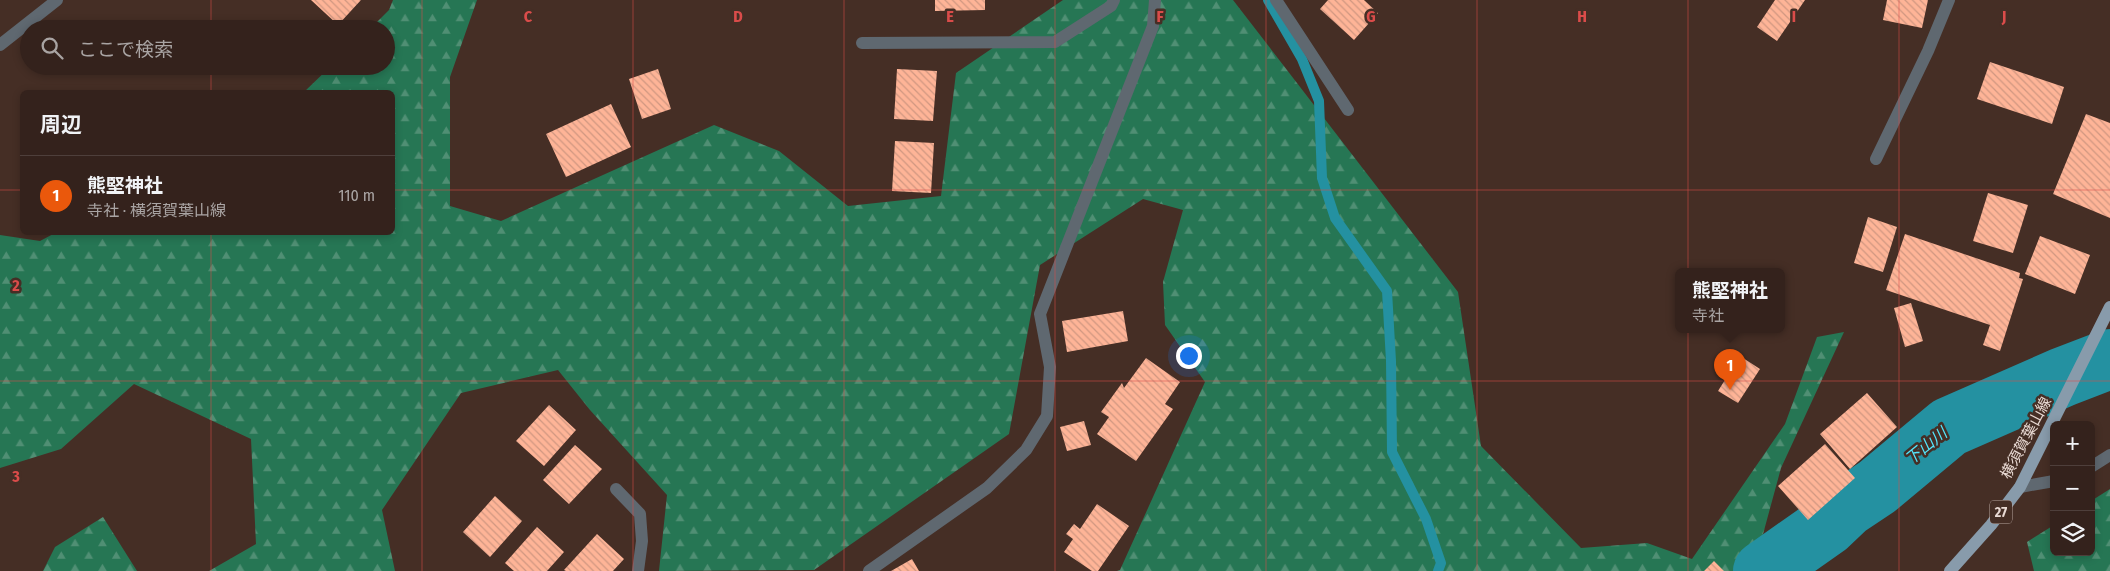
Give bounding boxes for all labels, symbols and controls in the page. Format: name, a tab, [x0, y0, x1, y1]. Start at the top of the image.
text: C	[524, 7, 533, 26]
text: D	[733, 7, 743, 26]
text: E	[946, 7, 954, 26]
text: F	[1156, 7, 1164, 26]
text: G	[1366, 7, 1376, 26]
text: H	[1577, 7, 1587, 26]
text: I	[1792, 7, 1796, 26]
text: J	[2001, 7, 2006, 26]
search box	[20, 20, 395, 75]
icon: search	[38, 34, 66, 62]
text: ここで検索	[78, 38, 173, 61]
text: 周辺	[40, 112, 82, 138]
text: 熊堅神社	[87, 174, 163, 197]
text: 1	[53, 186, 59, 205]
text: 110 m	[338, 186, 375, 205]
text: 寺社 · 横須賀葉山線	[87, 201, 226, 220]
popup	[1675, 268, 1785, 333]
text: 2	[11, 276, 20, 295]
text: 熊堅神社	[1692, 279, 1768, 302]
text: 寺社	[1692, 306, 1724, 325]
your location	[1176, 343, 1202, 369]
pin: 1	[1714, 349, 1746, 390]
street label: 横須賀葉山線	[1997, 394, 2055, 482]
map controls	[2050, 421, 2095, 556]
button: +	[2050, 421, 2095, 466]
water label: 下山川	[1901, 422, 1952, 468]
button: −	[2050, 466, 2095, 511]
text: 3	[11, 467, 20, 486]
road number: 27	[1990, 501, 2012, 524]
button: layers	[2050, 511, 2095, 556]

